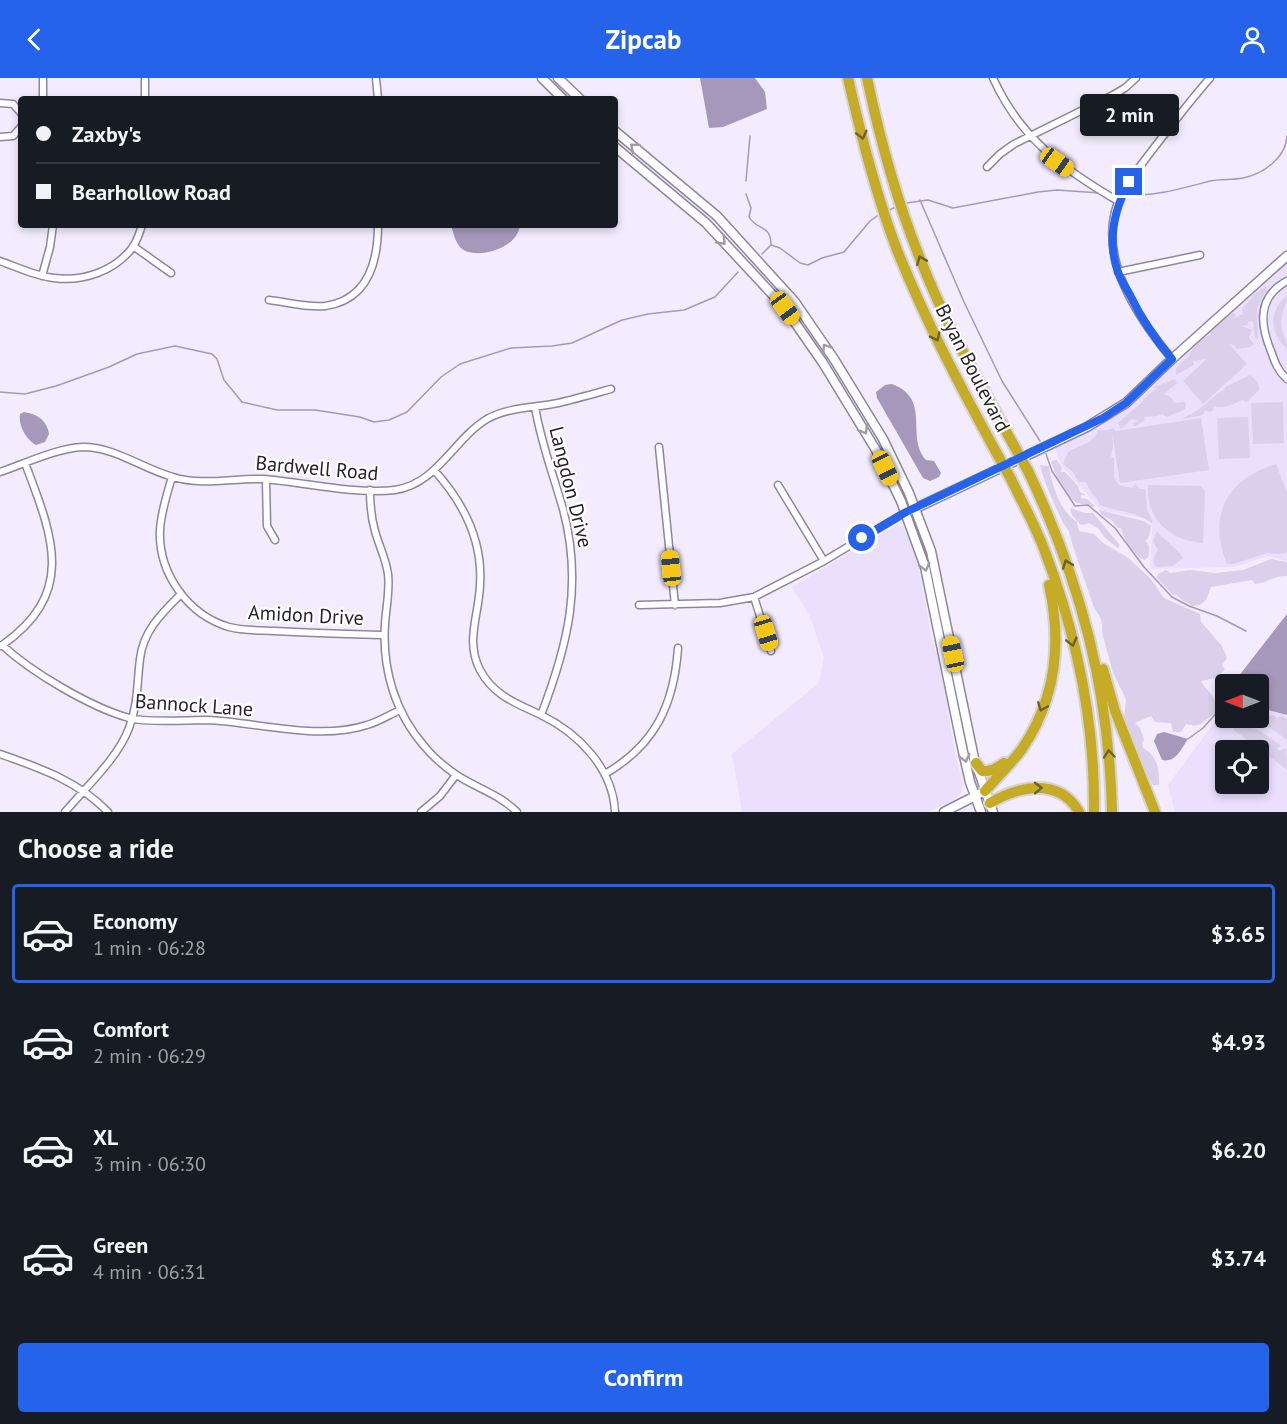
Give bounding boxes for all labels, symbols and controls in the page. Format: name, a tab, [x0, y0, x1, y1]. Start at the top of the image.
text: Zipcab	[606, 22, 681, 56]
icon: back	[18, 23, 51, 56]
icon: person	[1236, 23, 1269, 56]
callout: 2 min	[1080, 95, 1178, 137]
text: 2 min	[1105, 102, 1154, 128]
text: Zaxby's	[72, 120, 141, 148]
one-way arrow	[854, 130, 867, 140]
one-way arrow	[630, 144, 641, 155]
car	[1037, 144, 1077, 180]
route end	[1115, 168, 1142, 195]
text: Bearhollow Road	[72, 178, 231, 206]
one-way arrow	[715, 233, 726, 244]
one-way arrow	[916, 256, 928, 267]
car	[767, 288, 803, 328]
street label: Bryan Boulevard	[930, 300, 1016, 436]
one-way arrow	[928, 331, 940, 342]
one-way arrow	[822, 343, 833, 354]
street label: Langdon Drive	[543, 424, 599, 550]
one-way arrow	[856, 424, 868, 434]
car	[869, 448, 901, 488]
street label: Bardwell Road	[255, 450, 379, 486]
route start	[848, 524, 875, 551]
car	[660, 549, 682, 587]
one-way arrow	[1062, 559, 1075, 570]
one-way arrow	[917, 562, 930, 572]
street label: Amidon Drive	[247, 599, 365, 631]
car	[752, 613, 780, 653]
car	[940, 635, 966, 673]
one-way arrow	[1065, 636, 1078, 646]
north arrow	[1215, 674, 1269, 728]
map controls	[1215, 674, 1269, 794]
street label: Bannock Lane	[134, 688, 254, 722]
one-way arrow	[1037, 701, 1050, 711]
button: locate	[1215, 740, 1269, 794]
one-way arrow	[1103, 749, 1116, 758]
one-way arrow	[957, 753, 970, 763]
one-way arrow	[1033, 782, 1042, 794]
text: Choose a ride	[18, 831, 174, 865]
icon: car	[21, 907, 75, 961]
text: Economy	[93, 907, 177, 935]
text: $3.65	[1211, 920, 1266, 948]
text: 1 min · 06:28	[93, 935, 206, 961]
icon: car	[21, 1015, 75, 1069]
text: Comfort	[93, 1015, 169, 1043]
text: $4.93	[1211, 1028, 1266, 1056]
text: 2 min · 06:29	[93, 1043, 206, 1069]
icon: car	[21, 1123, 75, 1177]
text: XL	[93, 1123, 118, 1151]
text: $6.20	[1211, 1136, 1266, 1164]
text: 3 min · 06:30	[93, 1151, 206, 1177]
icon: car	[21, 1231, 75, 1285]
text: Green	[93, 1231, 148, 1259]
text: $3.74	[1211, 1244, 1266, 1272]
text: 4 min · 06:31	[93, 1259, 206, 1285]
button: Confirm	[18, 1343, 1269, 1412]

